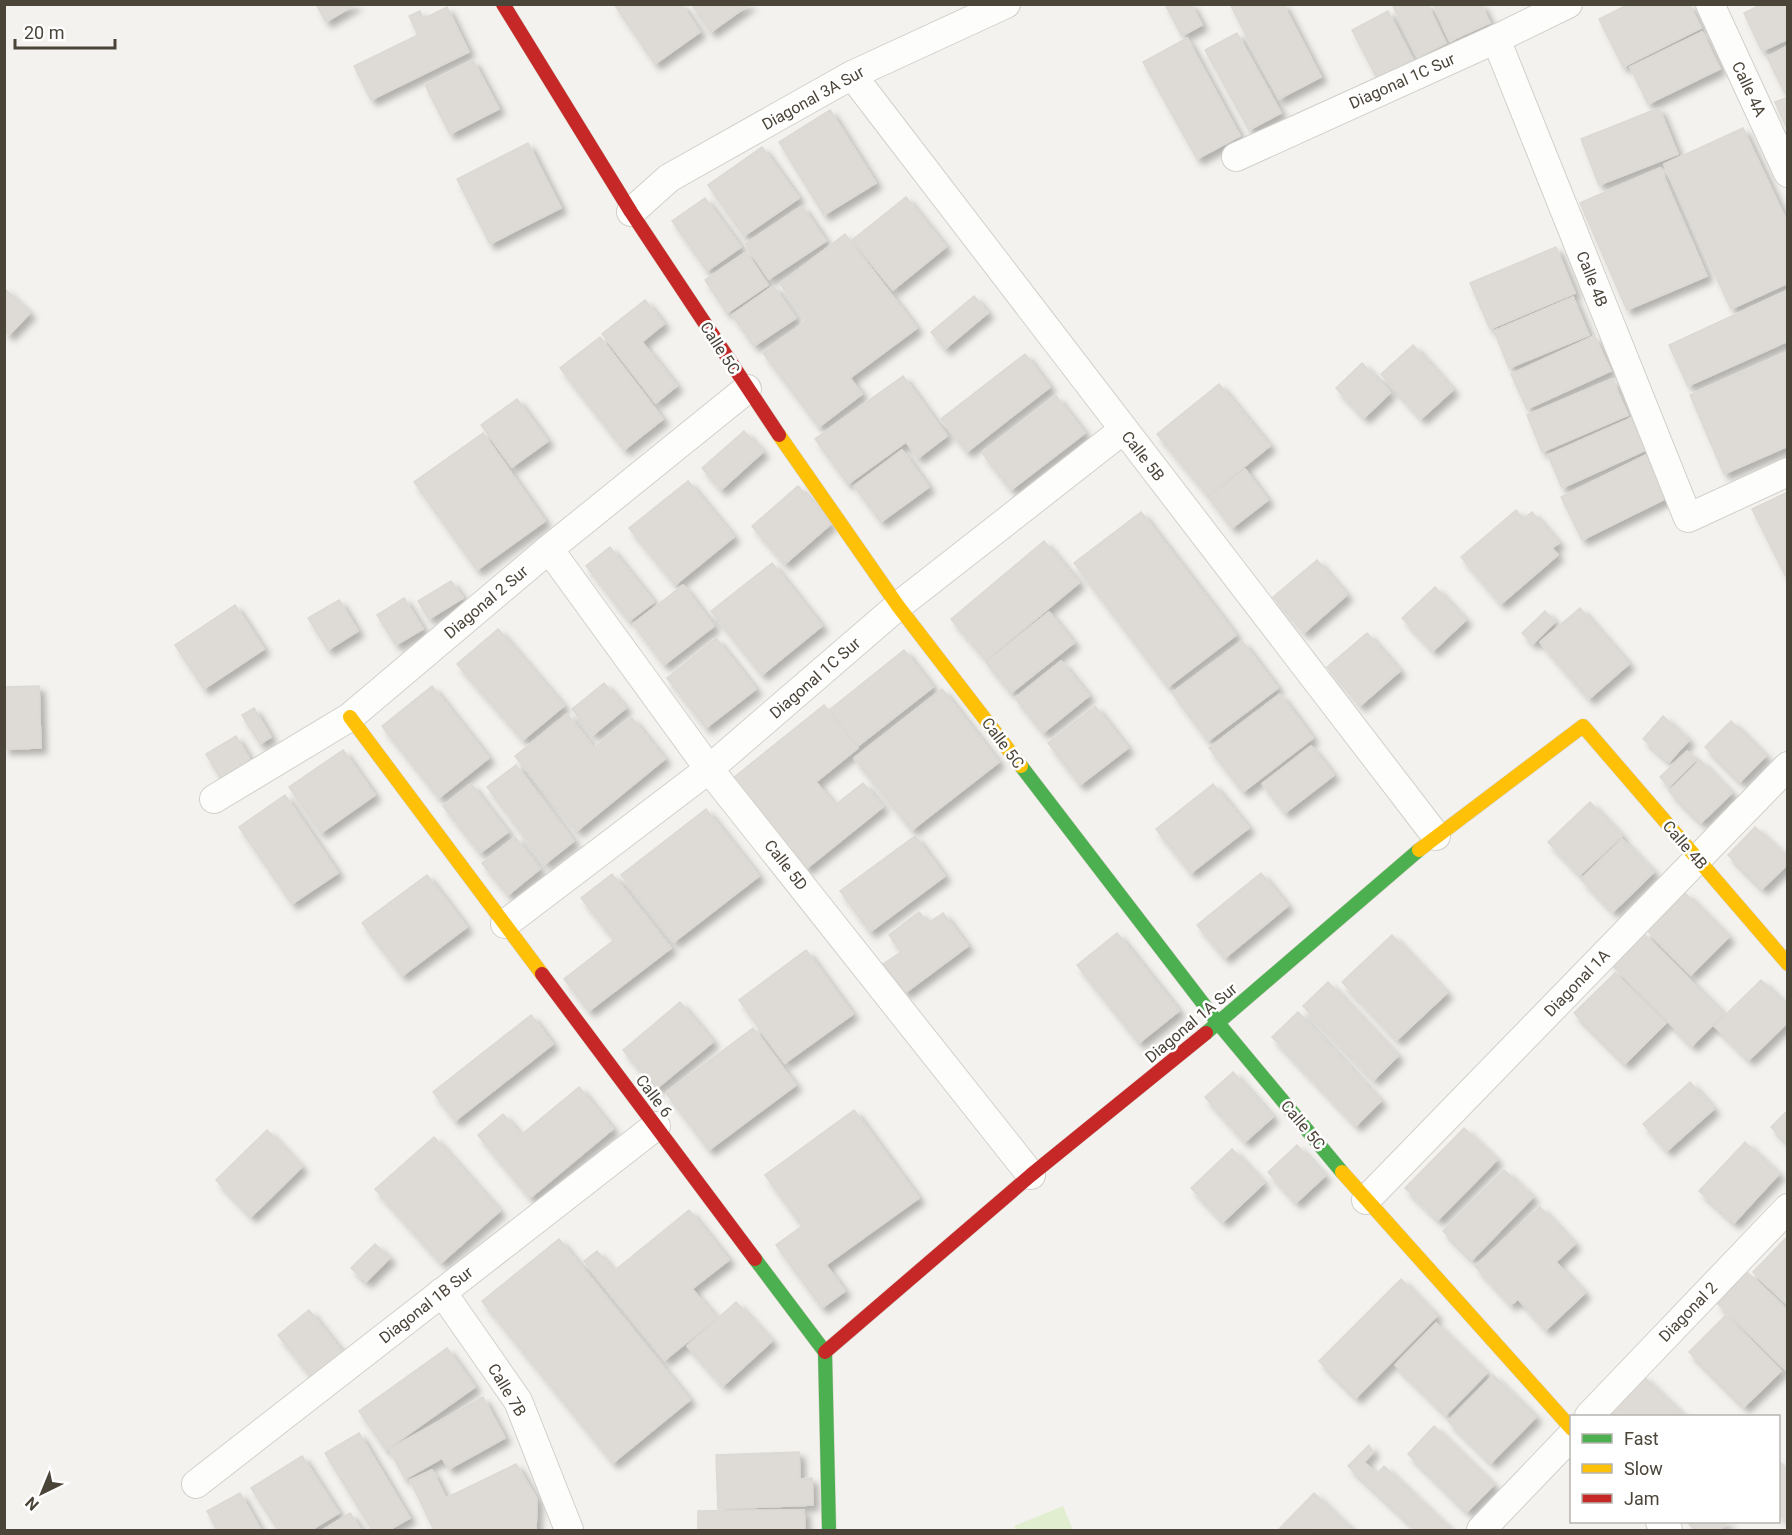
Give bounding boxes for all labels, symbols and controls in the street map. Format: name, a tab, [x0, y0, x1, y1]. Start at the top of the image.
scale bar	[15, 12, 116, 50]
text: 20 m	[24, 22, 64, 43]
street label: Diagonal 1C Sur	[1346, 49, 1458, 113]
street label: Calle 4A	[1728, 58, 1770, 120]
street label: Diagonal 3A Sur	[759, 62, 868, 134]
street label: Calle 4B	[1572, 248, 1612, 310]
street label: Calle 5C	[696, 318, 744, 378]
street label: Calle 5B	[1118, 427, 1168, 485]
street label: Diagonal 2 Sur	[440, 561, 532, 642]
street label: Diagonal 1C Sur	[766, 633, 865, 722]
street label: Calle 5C	[978, 714, 1028, 772]
street label: Calle 4B	[1659, 817, 1711, 873]
street label: Calle 5D	[760, 836, 812, 894]
street label: Diagonal 1A	[1540, 945, 1614, 1021]
street label: Diagonal 1A Sur	[1141, 979, 1241, 1067]
street label: Calle 6	[632, 1071, 676, 1121]
street label: Calle 5C	[1277, 1096, 1329, 1154]
street label: Diagonal 1B Sur	[376, 1262, 477, 1347]
street label: Diagonal 2	[1655, 1278, 1721, 1346]
street label: Calle 7B	[484, 1360, 530, 1420]
legend	[1570, 1415, 1780, 1523]
text: Fast	[1624, 1428, 1659, 1449]
text: Slow	[1624, 1458, 1663, 1479]
north arrow	[12, 1463, 72, 1523]
text: Jam	[1624, 1488, 1660, 1509]
text: N	[22, 1493, 43, 1514]

